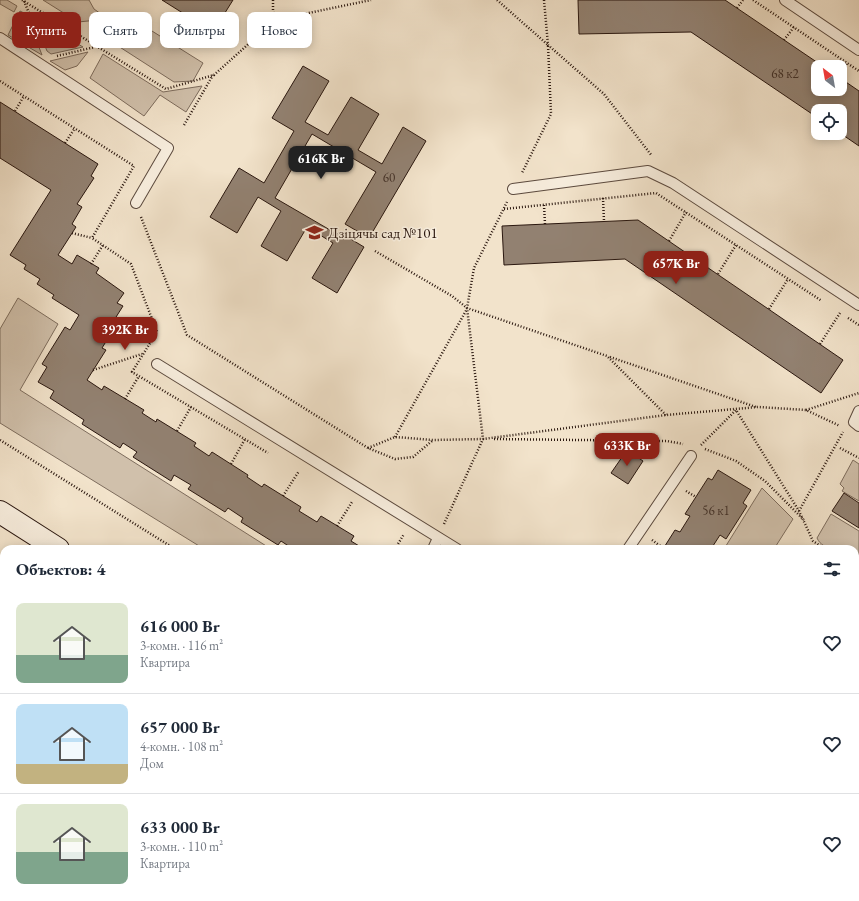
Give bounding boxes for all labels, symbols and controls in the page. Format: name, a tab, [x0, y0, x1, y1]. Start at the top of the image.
chip: Купить	[12, 12, 81, 48]
chip: Снять	[89, 12, 152, 48]
chip: Фильтры	[160, 12, 239, 48]
chip: Новое	[247, 12, 312, 48]
north arrow	[811, 60, 847, 96]
map controls	[811, 60, 847, 140]
house number: 68 к2	[771, 65, 800, 82]
button: locate	[811, 104, 847, 140]
pin: 616K Br	[284, 146, 358, 180]
text: 616K Br	[297, 150, 345, 167]
house number: 60	[383, 169, 395, 186]
school or university icon: Дзіцячы сад №101	[305, 223, 325, 243]
place label: Дзіцячы сад №101	[328, 223, 438, 242]
pin: 657K Br	[639, 251, 713, 285]
text: 657K Br	[652, 255, 700, 272]
pin: 392K Br	[88, 317, 162, 351]
text: 392K Br	[101, 321, 149, 338]
pin: 633K Br	[590, 433, 664, 467]
text: 633K Br	[603, 437, 651, 454]
house number: 56 к1	[702, 502, 730, 519]
text: Объектов: 4	[16, 558, 106, 580]
icon: filters	[821, 558, 843, 580]
text: 616 000 Br	[140, 615, 220, 637]
icon: home	[48, 619, 96, 667]
icon: heart	[821, 632, 843, 654]
text: 3-комн. · 116 m²	[140, 637, 223, 654]
text: Квартира	[140, 654, 190, 671]
text: 657 000 Br	[140, 716, 220, 738]
icon: home	[48, 720, 96, 768]
icon: heart	[821, 733, 843, 755]
text: 4-комн. · 108 m²	[140, 738, 223, 755]
text: Дом	[140, 755, 164, 772]
text: 633 000 Br	[140, 816, 220, 838]
icon: home	[48, 820, 96, 868]
icon: heart	[821, 833, 843, 855]
text: 3-комн. · 110 m²	[140, 838, 223, 855]
text: Квартира	[140, 855, 190, 872]

